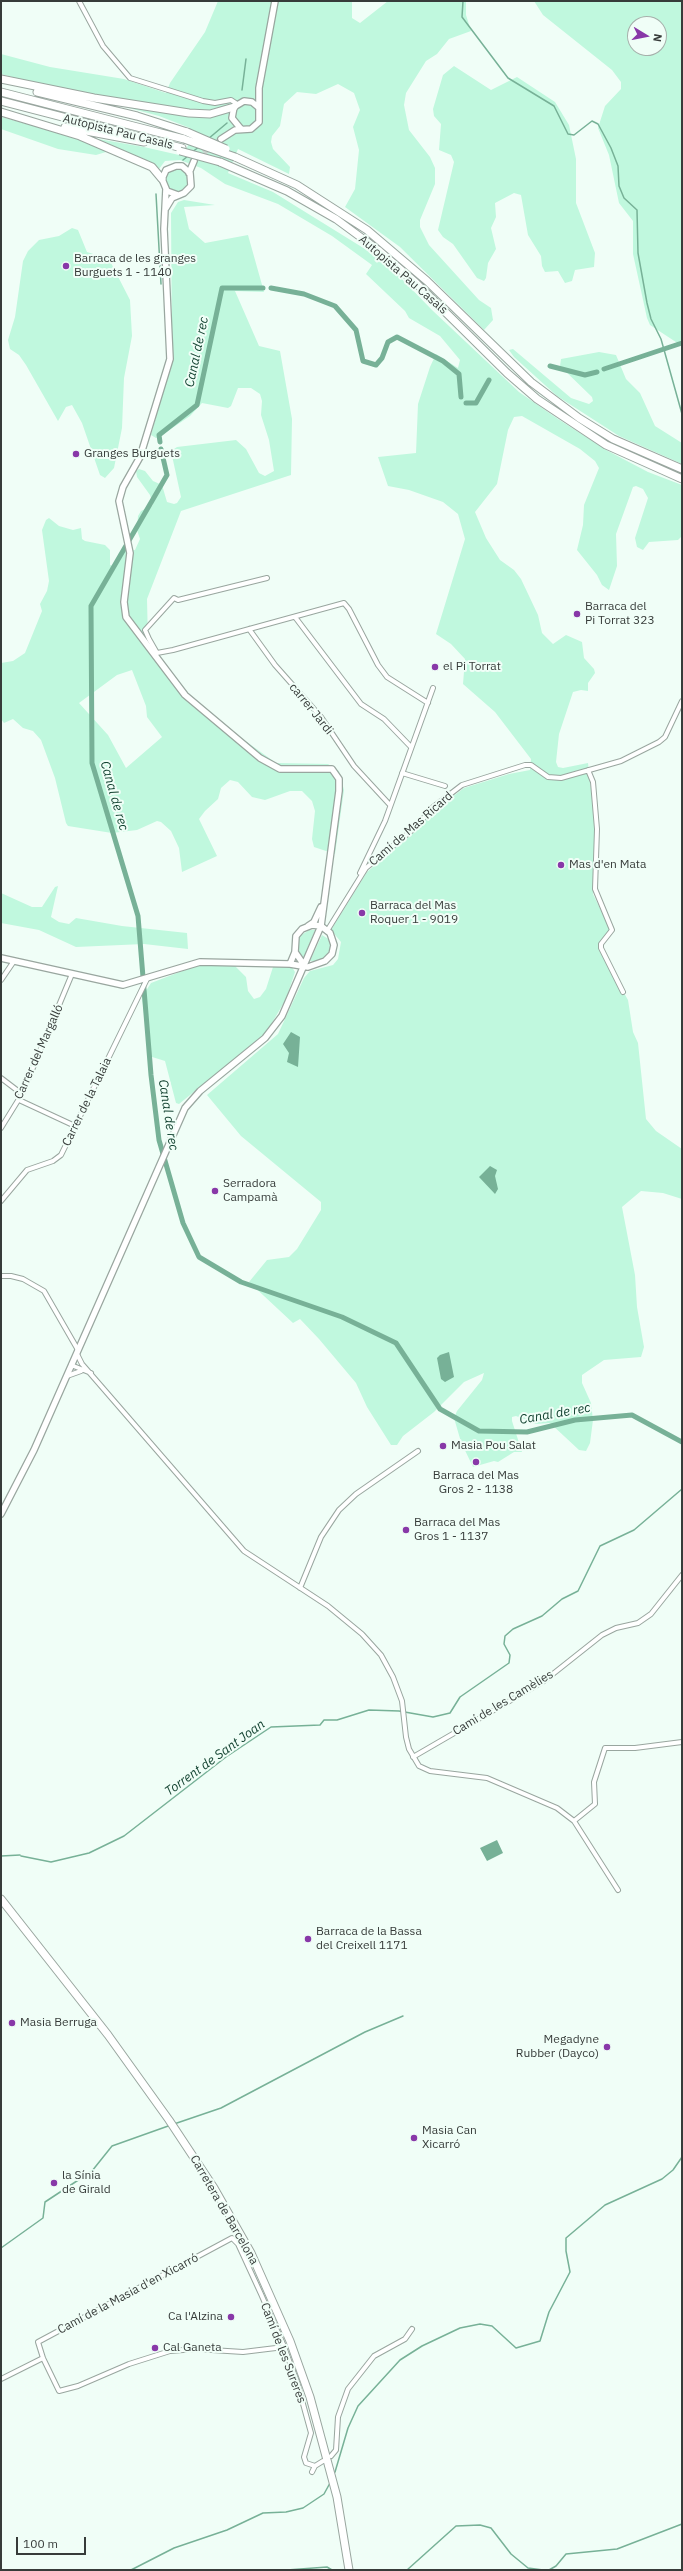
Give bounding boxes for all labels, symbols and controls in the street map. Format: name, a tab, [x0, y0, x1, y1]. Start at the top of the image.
north arrow	[627, 16, 667, 56]
text: N	[650, 33, 665, 43]
street label: Autopista Pau Casals	[61, 111, 175, 153]
street label: Autopista Pau Casals	[356, 233, 450, 317]
place label: Barraca de les granges Burguets 1 - 1140	[74, 252, 196, 280]
marker: Barraca de les granges Burguets 1 - 1140	[61, 261, 71, 271]
water label: Canal de rec	[182, 315, 212, 389]
place label: Granges Burguets	[84, 447, 180, 461]
marker: Granges Burguets	[71, 449, 81, 459]
place label: Barraca del Pi Torrat 323	[585, 600, 655, 628]
marker: Barraca del Pi Torrat 323	[572, 609, 582, 619]
place label: el Pi Torrat	[443, 660, 501, 674]
marker: el Pi Torrat	[430, 662, 440, 672]
street label: carrer Jardi	[286, 680, 336, 738]
water label: Canal de rec	[97, 759, 131, 833]
street label: Camí de Mas Ricard	[366, 789, 456, 869]
place label: Mas d'en Mata	[569, 858, 646, 872]
marker: Mas d'en Mata	[556, 860, 566, 870]
place label: Barraca del Mas Roquer 1 - 9019	[370, 899, 458, 927]
marker: Barraca del Mas Roquer 1 - 9019	[357, 908, 367, 918]
street label: Carrer del Margalló	[12, 1002, 66, 1102]
street label: Carrer de la Talaia	[59, 1055, 115, 1149]
water label: Canal de rec	[155, 1078, 181, 1152]
place label: Serradora Campamà	[223, 1177, 278, 1205]
marker: Serradora Campamà	[210, 1186, 220, 1196]
water label: Canal de rec	[518, 1400, 592, 1428]
place label: Masia Pou Salat	[451, 1439, 536, 1453]
marker: Masia Pou Salat	[438, 1441, 448, 1451]
marker: Barraca del Mas Gros 2 - 1138	[471, 1457, 481, 1467]
place label: Barraca del Mas Gros 2 - 1138	[433, 1469, 519, 1497]
place label: Barraca del Mas Gros 1 - 1137	[414, 1516, 500, 1544]
marker: Barraca del Mas Gros 1 - 1137	[401, 1525, 411, 1535]
street label: Camí de les Camèlies	[450, 1667, 556, 1739]
water label: Torrent de Sant Joan	[162, 1717, 268, 1799]
place label: Barraca de la Bassa del Creixell 1171	[316, 1925, 422, 1953]
marker: Barraca de la Bassa del Creixell 1171	[303, 1934, 313, 1944]
place label: Masia Berruga	[20, 2016, 97, 2030]
marker: Masia Berruga	[7, 2018, 17, 2028]
place label: Megadyne Rubber (Dayco)	[516, 2033, 599, 2061]
marker: Megadyne Rubber (Dayco)	[602, 2042, 612, 2052]
place label: Masia Can Xicarró	[422, 2124, 477, 2152]
marker: Masia Can Xicarró	[409, 2133, 419, 2143]
street label: Carretera de Barcelona	[187, 2153, 261, 2267]
place label: la Sínia de Girald	[62, 2169, 111, 2197]
marker: la Sínia de Girald	[49, 2178, 59, 2188]
street label: Camí de la Masia d'en Xicarró	[55, 2251, 201, 2337]
street label: Camí de les Sureres	[257, 2301, 309, 2405]
place label: Ca l'Alzina	[168, 2310, 223, 2324]
marker: Ca l'Alzina	[226, 2312, 236, 2322]
place label: Cal Ganeta	[163, 2341, 222, 2355]
marker: Cal Ganeta	[150, 2343, 160, 2353]
scale bar	[18, 2529, 88, 2555]
text: 100 m	[23, 2536, 58, 2551]

